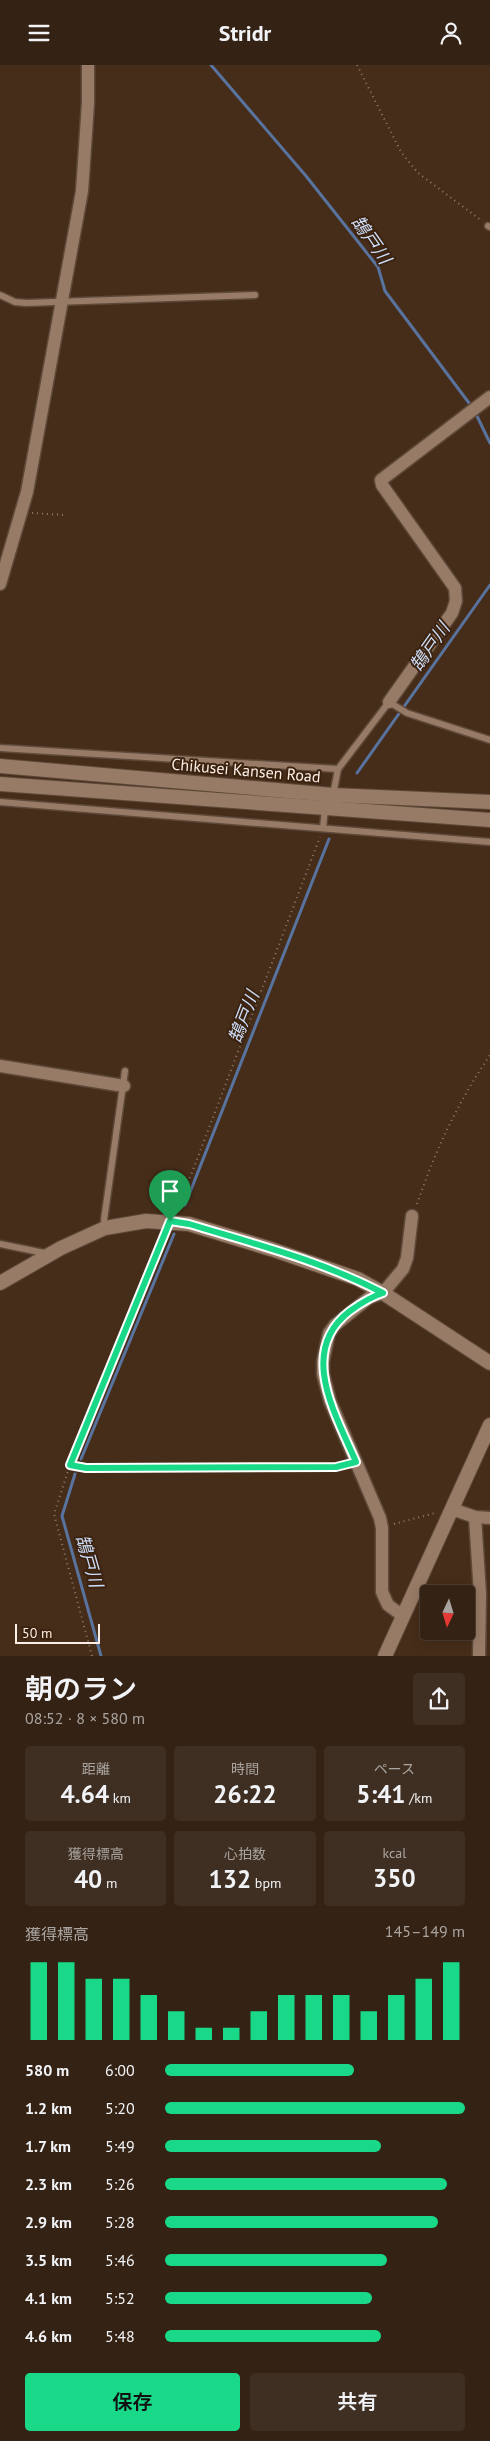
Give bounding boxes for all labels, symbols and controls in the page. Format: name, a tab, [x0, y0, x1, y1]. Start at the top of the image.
icon: menu	[25, 19, 53, 47]
text: Stridr	[219, 19, 271, 47]
icon: person	[437, 19, 465, 47]
water label: 鵠戸川	[347, 211, 397, 270]
water label: 鵠戸川	[405, 616, 456, 675]
street label: Chikusei Kansen Road	[171, 754, 321, 786]
water label: 鵠戸川	[223, 986, 265, 1046]
pin	[149, 1170, 191, 1221]
icon: arrive	[156, 1177, 184, 1205]
water label: 鵠戸川	[71, 1532, 109, 1592]
north arrow	[420, 1585, 475, 1640]
map controls	[420, 1585, 475, 1640]
scale bar	[15, 1621, 100, 1644]
text: 50 m	[22, 1624, 52, 1642]
text: 朝のラン	[25, 1670, 137, 1707]
button: share	[413, 1673, 465, 1725]
text: 08:52 · 8 × 580 m	[25, 1708, 145, 1728]
text: 距離	[82, 1760, 110, 1778]
text: 時間	[231, 1760, 259, 1778]
text: ペース	[374, 1760, 415, 1778]
text: 4.64	[60, 1778, 109, 1810]
text: 26:22	[213, 1778, 277, 1810]
text: 5:41	[356, 1778, 406, 1810]
text: km	[109, 1789, 131, 1807]
text: /km	[406, 1789, 432, 1807]
text: kcal	[382, 1844, 406, 1862]
text: 獲得標高	[68, 1845, 124, 1863]
text: 心拍数	[224, 1845, 266, 1863]
text: 350	[373, 1862, 416, 1894]
text: 40	[74, 1863, 102, 1895]
text: 132	[209, 1863, 251, 1895]
text: m	[102, 1874, 117, 1892]
text: bpm	[251, 1874, 281, 1892]
text: 145–149 m	[385, 1921, 465, 1941]
text: 獲得標高	[25, 1924, 89, 1944]
text: 580 m	[25, 2060, 69, 2080]
text: 6:00	[105, 2060, 135, 2080]
text: 1.2 km	[25, 2098, 72, 2118]
text: 5:20	[105, 2098, 135, 2118]
text: 1.7 km	[25, 2136, 71, 2156]
text: 5:49	[105, 2136, 135, 2156]
text: 2.3 km	[25, 2174, 72, 2194]
text: 5:26	[105, 2174, 135, 2194]
text: 2.9 km	[25, 2212, 72, 2232]
text: 5:28	[105, 2212, 135, 2232]
text: 3.5 km	[25, 2250, 72, 2270]
text: 5:46	[105, 2250, 135, 2270]
text: 4.1 km	[25, 2288, 72, 2308]
text: 5:52	[105, 2288, 135, 2308]
text: 4.6 km	[25, 2326, 72, 2346]
text: 5:48	[105, 2326, 135, 2346]
button: 保存	[25, 2373, 240, 2431]
button: 共有	[250, 2373, 465, 2431]

